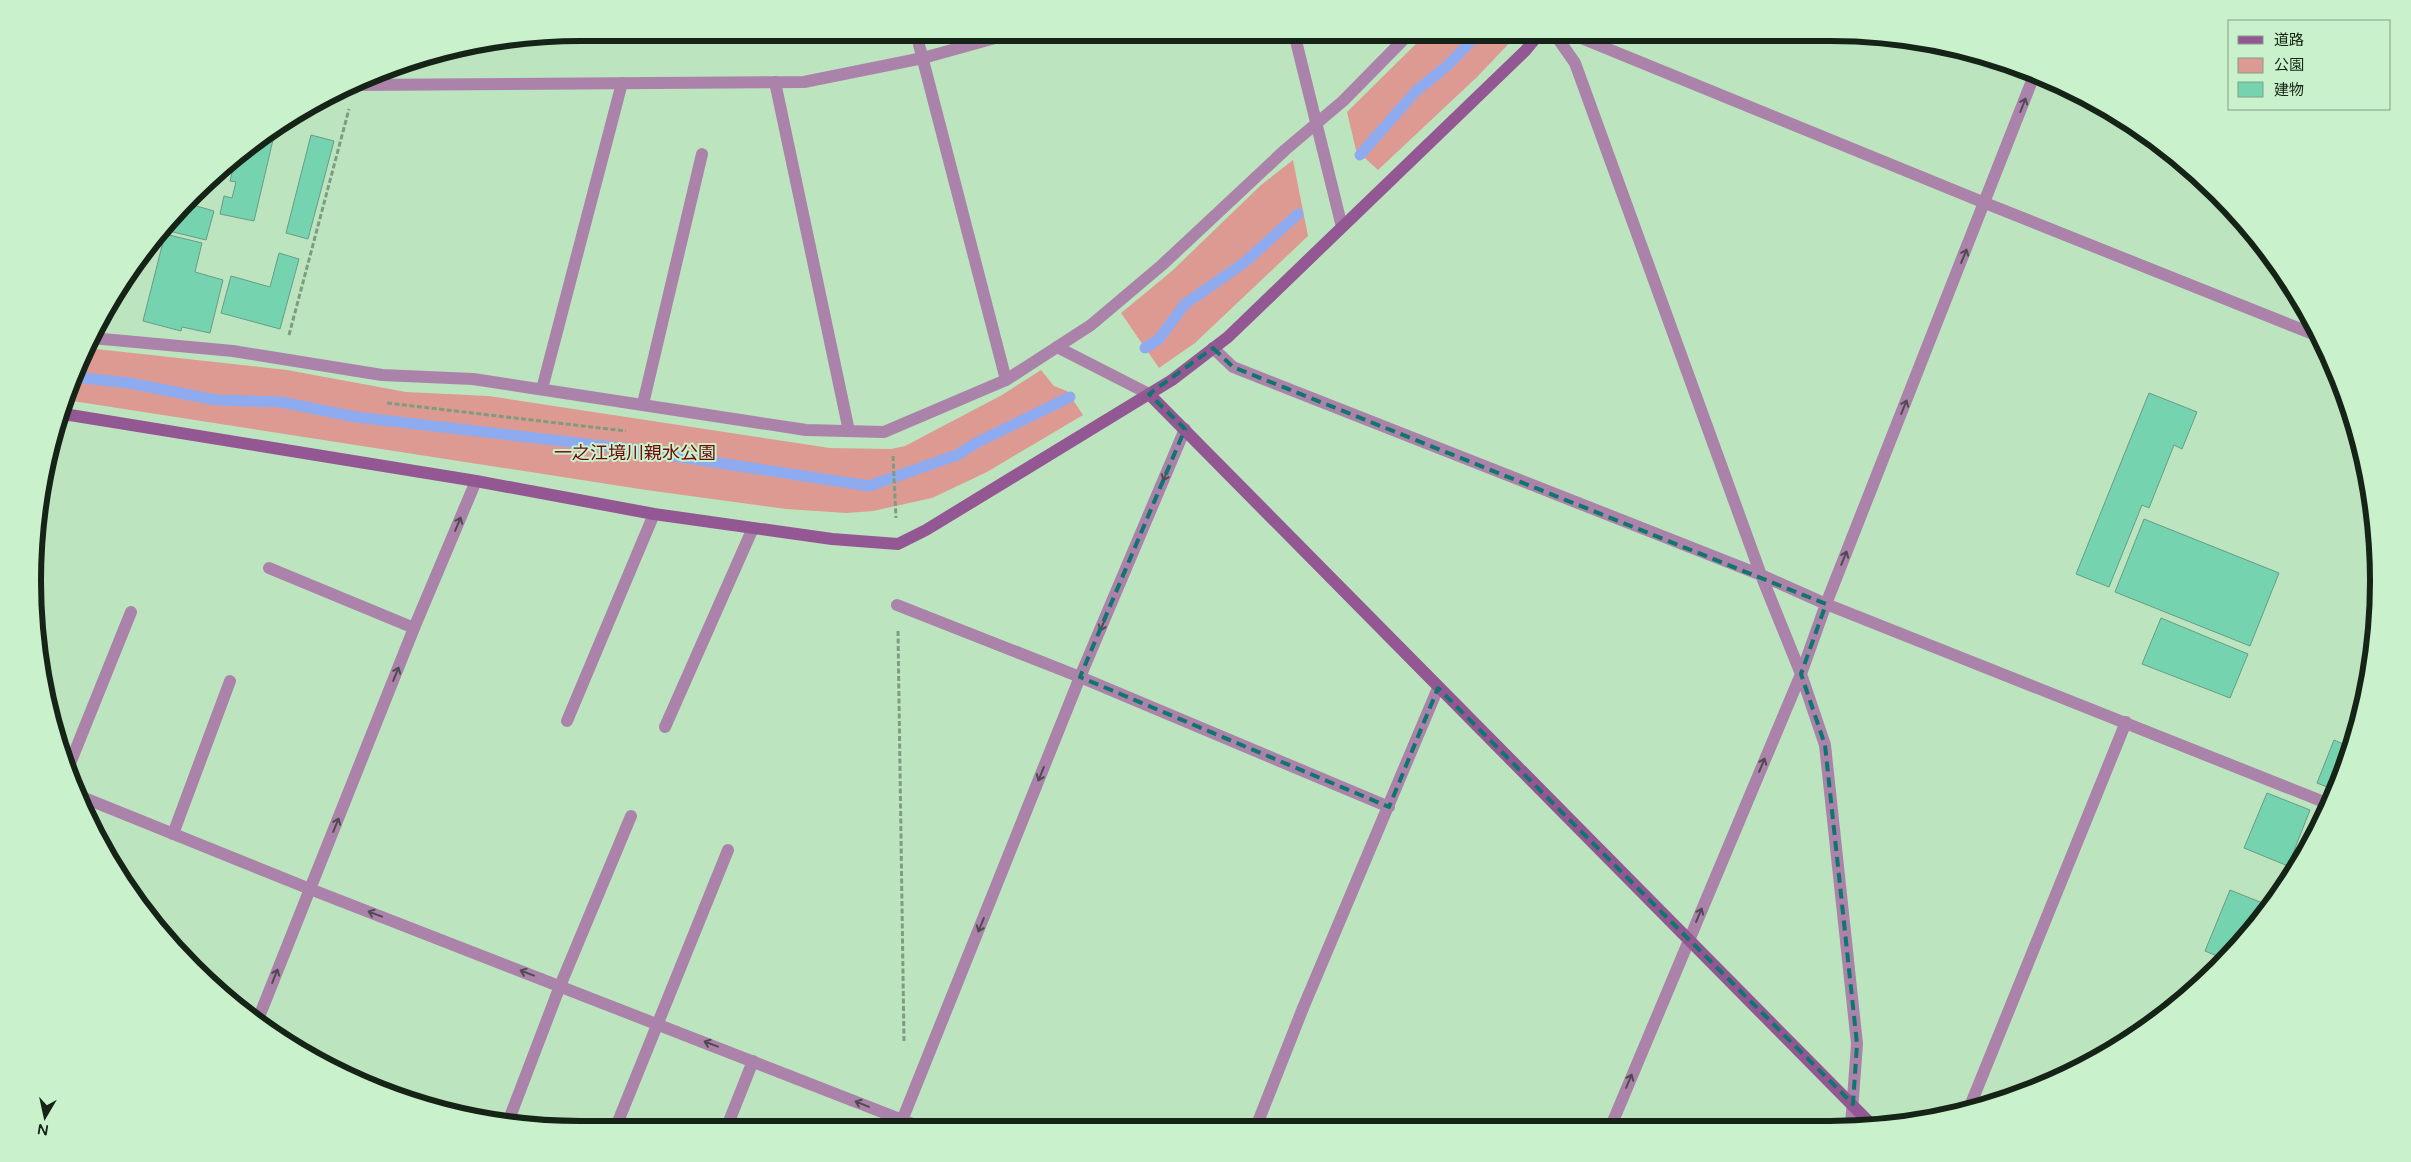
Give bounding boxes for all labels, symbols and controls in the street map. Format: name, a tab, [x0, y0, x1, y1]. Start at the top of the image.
legend	[2228, 20, 2391, 110]
text: 道路	[2274, 31, 2304, 49]
text: 公園	[2274, 56, 2304, 74]
text: 建物	[2274, 81, 2304, 99]
one-way arrow	[2019, 98, 2028, 113]
one-way arrow	[1960, 249, 1969, 264]
one-way arrow	[1900, 400, 1909, 415]
park label: 一之江境川親水公園	[554, 442, 716, 464]
one-way arrow	[1160, 466, 1170, 481]
one-way arrow	[453, 517, 463, 532]
one-way arrow	[1840, 551, 1849, 566]
one-way arrow	[1097, 616, 1107, 631]
one-way arrow	[391, 667, 401, 682]
one-way arrow	[1758, 758, 1768, 773]
one-way arrow	[1036, 766, 1045, 781]
one-way arrow	[331, 818, 341, 833]
one-way arrow	[1694, 908, 1704, 923]
one-way arrow	[368, 909, 383, 918]
one-way arrow	[975, 917, 985, 932]
one-way arrow	[519, 968, 535, 977]
one-way arrow	[271, 969, 281, 984]
one-way arrow	[703, 1039, 718, 1048]
one-way arrow	[1625, 1074, 1635, 1089]
north arrow	[20, 1092, 70, 1142]
one-way arrow	[855, 1099, 870, 1108]
text: N	[36, 1120, 50, 1139]

